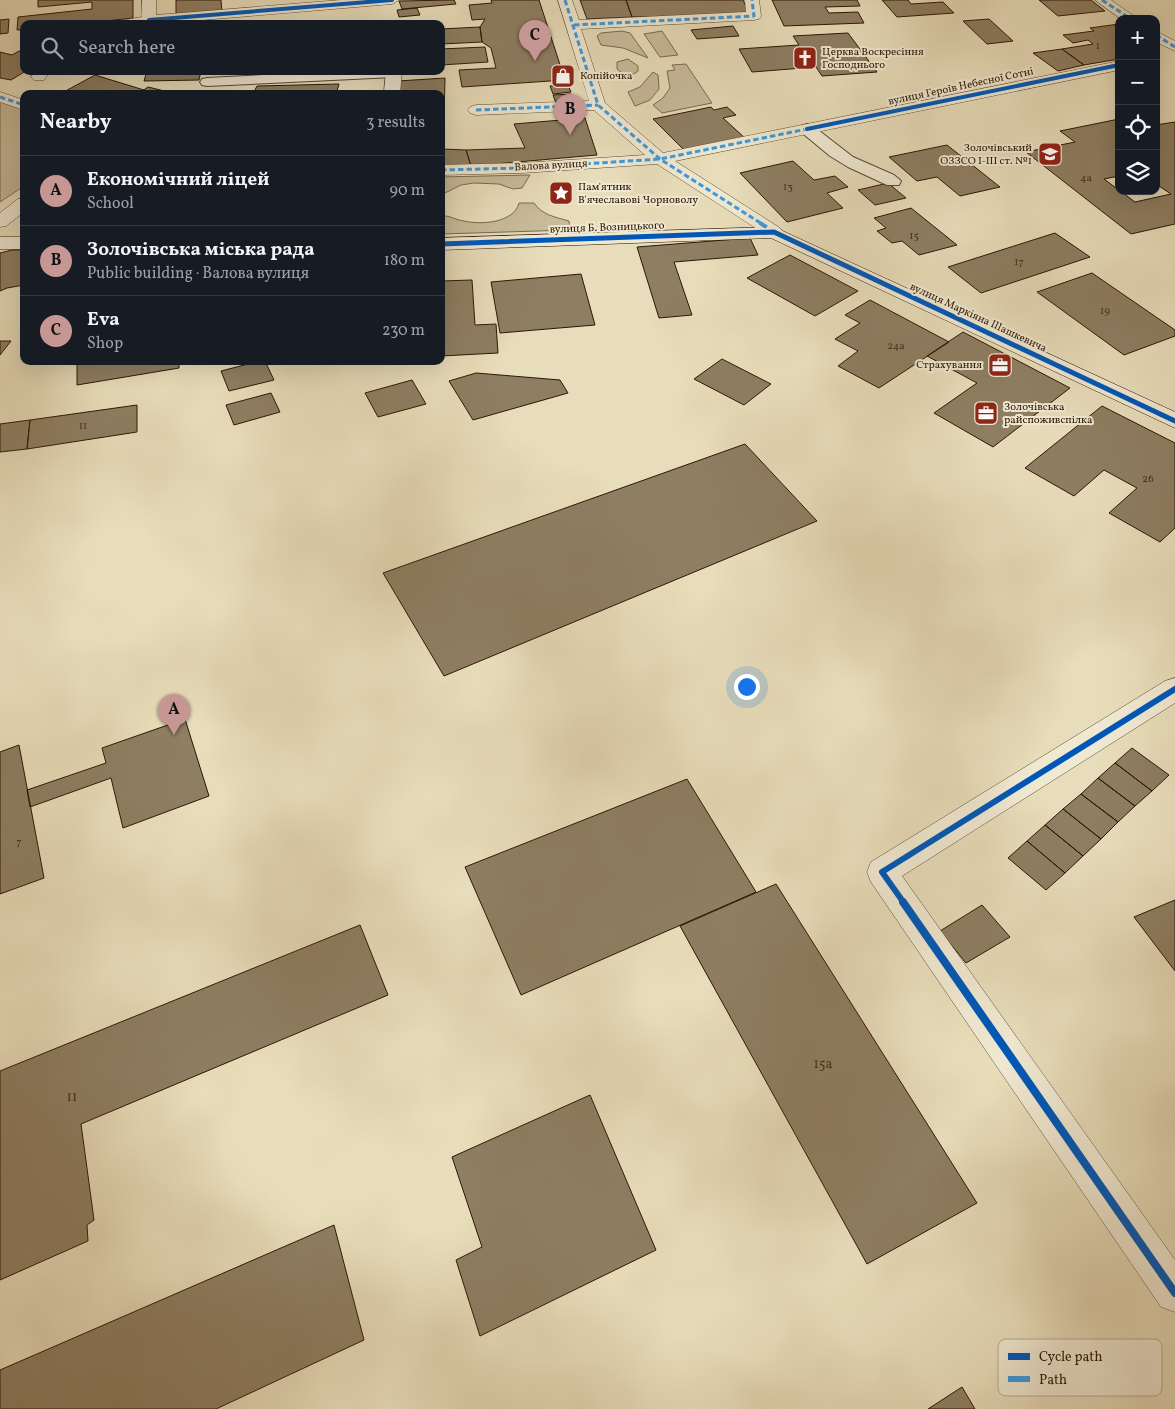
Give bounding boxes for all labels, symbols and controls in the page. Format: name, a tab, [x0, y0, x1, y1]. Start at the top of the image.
map controls	[1115, 15, 1160, 195]
button: +	[1115, 15, 1160, 60]
search box	[20, 20, 445, 75]
pin: C	[519, 20, 551, 61]
icon: search	[38, 34, 66, 62]
text: Search here	[78, 35, 175, 61]
house number: 1	[1096, 39, 1100, 54]
church icon: Церква Воскресіння Господнього	[792, 45, 818, 71]
place label: Церква Воскресіння Господнього	[822, 45, 924, 73]
button: −	[1115, 60, 1160, 105]
shop icon: Копійочка	[550, 63, 576, 89]
street label: вулиця Героїв Небесної Сотні	[887, 64, 1035, 110]
place label: Копійочка	[580, 69, 633, 84]
pin: B	[554, 94, 586, 135]
button: locate	[1115, 105, 1160, 150]
text: Nearby	[40, 108, 111, 137]
text: 3 results	[366, 112, 425, 134]
place label: Золочівський ОЗЗСО І-ІІІ ст. №1	[940, 141, 1032, 169]
school or university icon: Золочівський ОЗЗСО І-ІІІ ст. №1	[1037, 141, 1063, 167]
button: layers	[1115, 150, 1160, 195]
street label: Валова вулиця	[514, 157, 588, 175]
text: Економічний ліцей	[87, 167, 269, 193]
house number: 4а	[1080, 171, 1093, 186]
text: A	[50, 180, 62, 202]
text: 90 m	[389, 180, 425, 202]
place icon: Пам'ятник В'ячеславові Чорноволу	[548, 180, 574, 206]
place label: Пам'ятник В'ячеславові Чорноволу	[578, 180, 698, 208]
house number: 13	[783, 180, 793, 195]
text: School	[87, 193, 134, 215]
street label: вулиця Б. Возницького	[549, 218, 665, 238]
house number: 15	[909, 229, 919, 244]
text: Золочівська міська рада	[87, 237, 315, 263]
text: B	[51, 250, 61, 272]
text: 180 m	[384, 250, 425, 272]
house number: 17	[1014, 255, 1024, 270]
text: Public building · Валова вулиця	[87, 263, 309, 285]
street label: вулиця Маркіяна Шашкевича	[907, 280, 1049, 357]
house number: 19	[1100, 304, 1110, 319]
text: Eva	[87, 307, 120, 333]
text: C	[51, 320, 61, 342]
text: 230 m	[382, 320, 425, 342]
text: Shop	[87, 333, 123, 355]
house number: 24а	[887, 339, 905, 354]
office icon: Страхування	[987, 352, 1013, 378]
place label: Страхування	[916, 358, 982, 373]
office icon: Золочівська райспоживспілка	[973, 400, 999, 426]
place label: Золочівська райспоживспілка	[1004, 400, 1093, 428]
house number: 11	[79, 419, 87, 434]
house number: 26	[1142, 472, 1154, 487]
your location	[734, 674, 760, 700]
pin: A	[158, 694, 190, 735]
house number: 7	[16, 835, 22, 850]
house number: 15а	[813, 1055, 833, 1074]
house number: 11	[67, 1088, 77, 1107]
legend	[998, 1339, 1162, 1396]
text: Cycle path	[1039, 1348, 1103, 1367]
text: Path	[1039, 1371, 1067, 1390]

